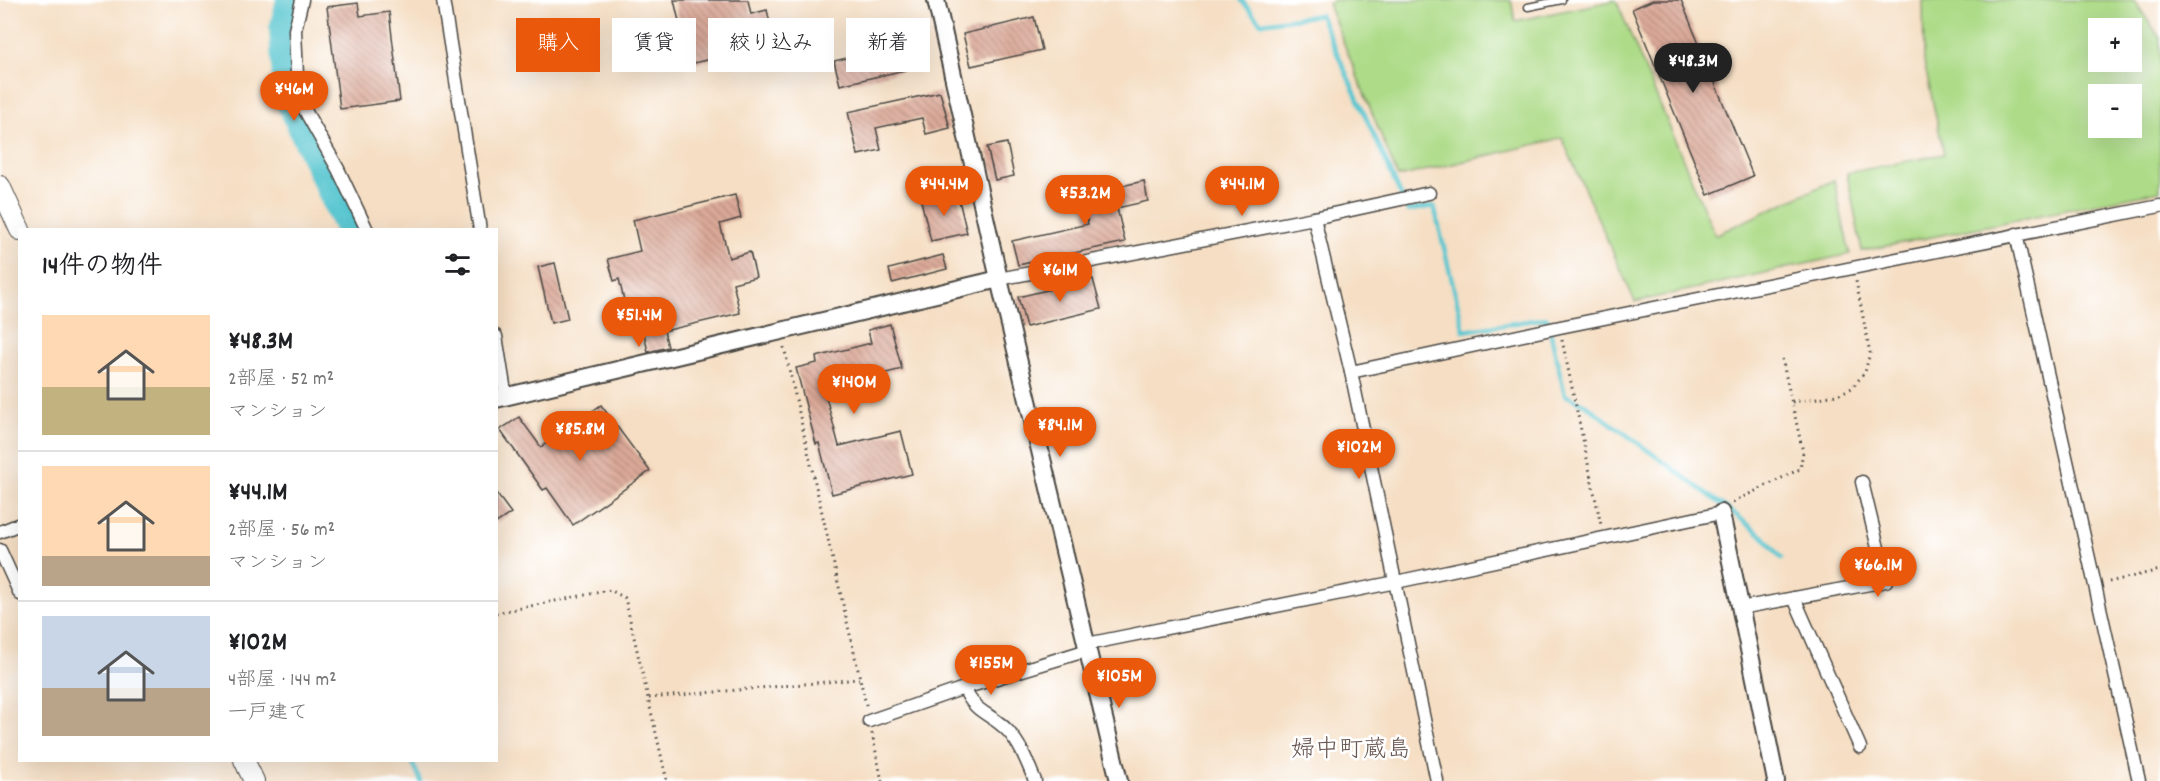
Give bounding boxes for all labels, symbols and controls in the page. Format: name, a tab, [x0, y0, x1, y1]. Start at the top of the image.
chip: 購入	[516, 18, 600, 72]
chip: 賃貸	[612, 18, 696, 72]
chip: 絞り込み	[708, 18, 834, 72]
chip: 新着	[846, 18, 930, 72]
map controls	[2088, 18, 2142, 138]
button: +	[2088, 18, 2142, 72]
pin: ¥48.3M	[1644, 43, 1742, 94]
text: ¥48.3M	[1668, 48, 1718, 76]
pin: ¥46M	[258, 71, 330, 122]
text: ¥46M	[274, 76, 314, 104]
button: −	[2088, 84, 2142, 138]
pin: ¥44.4M	[895, 166, 993, 217]
pin: ¥44.1M	[1193, 166, 1291, 217]
text: ¥44.4M	[919, 171, 969, 199]
text: ¥44.1M	[1219, 171, 1265, 199]
pin: ¥53.2M	[1036, 175, 1134, 226]
text: ¥53.2M	[1059, 180, 1111, 208]
icon: filters	[441, 248, 474, 281]
text: 14件の物件	[42, 249, 162, 286]
pin: ¥61M	[1024, 252, 1096, 303]
text: ¥61M	[1042, 257, 1078, 285]
pin: ¥51.4M	[590, 297, 688, 348]
text: ¥51.4M	[616, 302, 662, 330]
text: ¥48.3M	[228, 324, 293, 361]
icon: home	[90, 339, 162, 411]
pin: ¥140M	[812, 364, 896, 415]
text: 2部屋 · 52 m²	[228, 366, 334, 394]
text: ¥140M	[832, 369, 876, 397]
text: マンション	[228, 399, 327, 427]
pin: ¥84.1M	[1011, 407, 1109, 458]
pin: ¥85.8M	[531, 411, 629, 462]
text: ¥84.1M	[1037, 412, 1083, 440]
text: ¥85.8M	[555, 416, 605, 444]
pin: ¥102M	[1317, 429, 1401, 480]
text: ¥102M	[1336, 434, 1382, 462]
text: ¥44.1M	[228, 475, 287, 512]
icon: home	[90, 490, 162, 562]
text: 2部屋 · 56 m²	[228, 517, 335, 545]
pin: ¥66.1M	[1829, 547, 1927, 598]
text: マンション	[228, 550, 327, 578]
text: ¥66.1M	[1854, 552, 1902, 580]
text: ¥102M	[228, 625, 287, 662]
icon: home	[90, 640, 162, 712]
pin: ¥155M	[949, 645, 1033, 696]
text: ¥155M	[969, 650, 1013, 678]
pin: ¥105M	[1077, 658, 1161, 709]
text: ¥105M	[1096, 663, 1142, 691]
text: 4部屋 · 144 m²	[228, 667, 337, 695]
text: 一戸建て	[228, 700, 308, 728]
district label: 婦中町蔵島	[1291, 734, 1411, 768]

